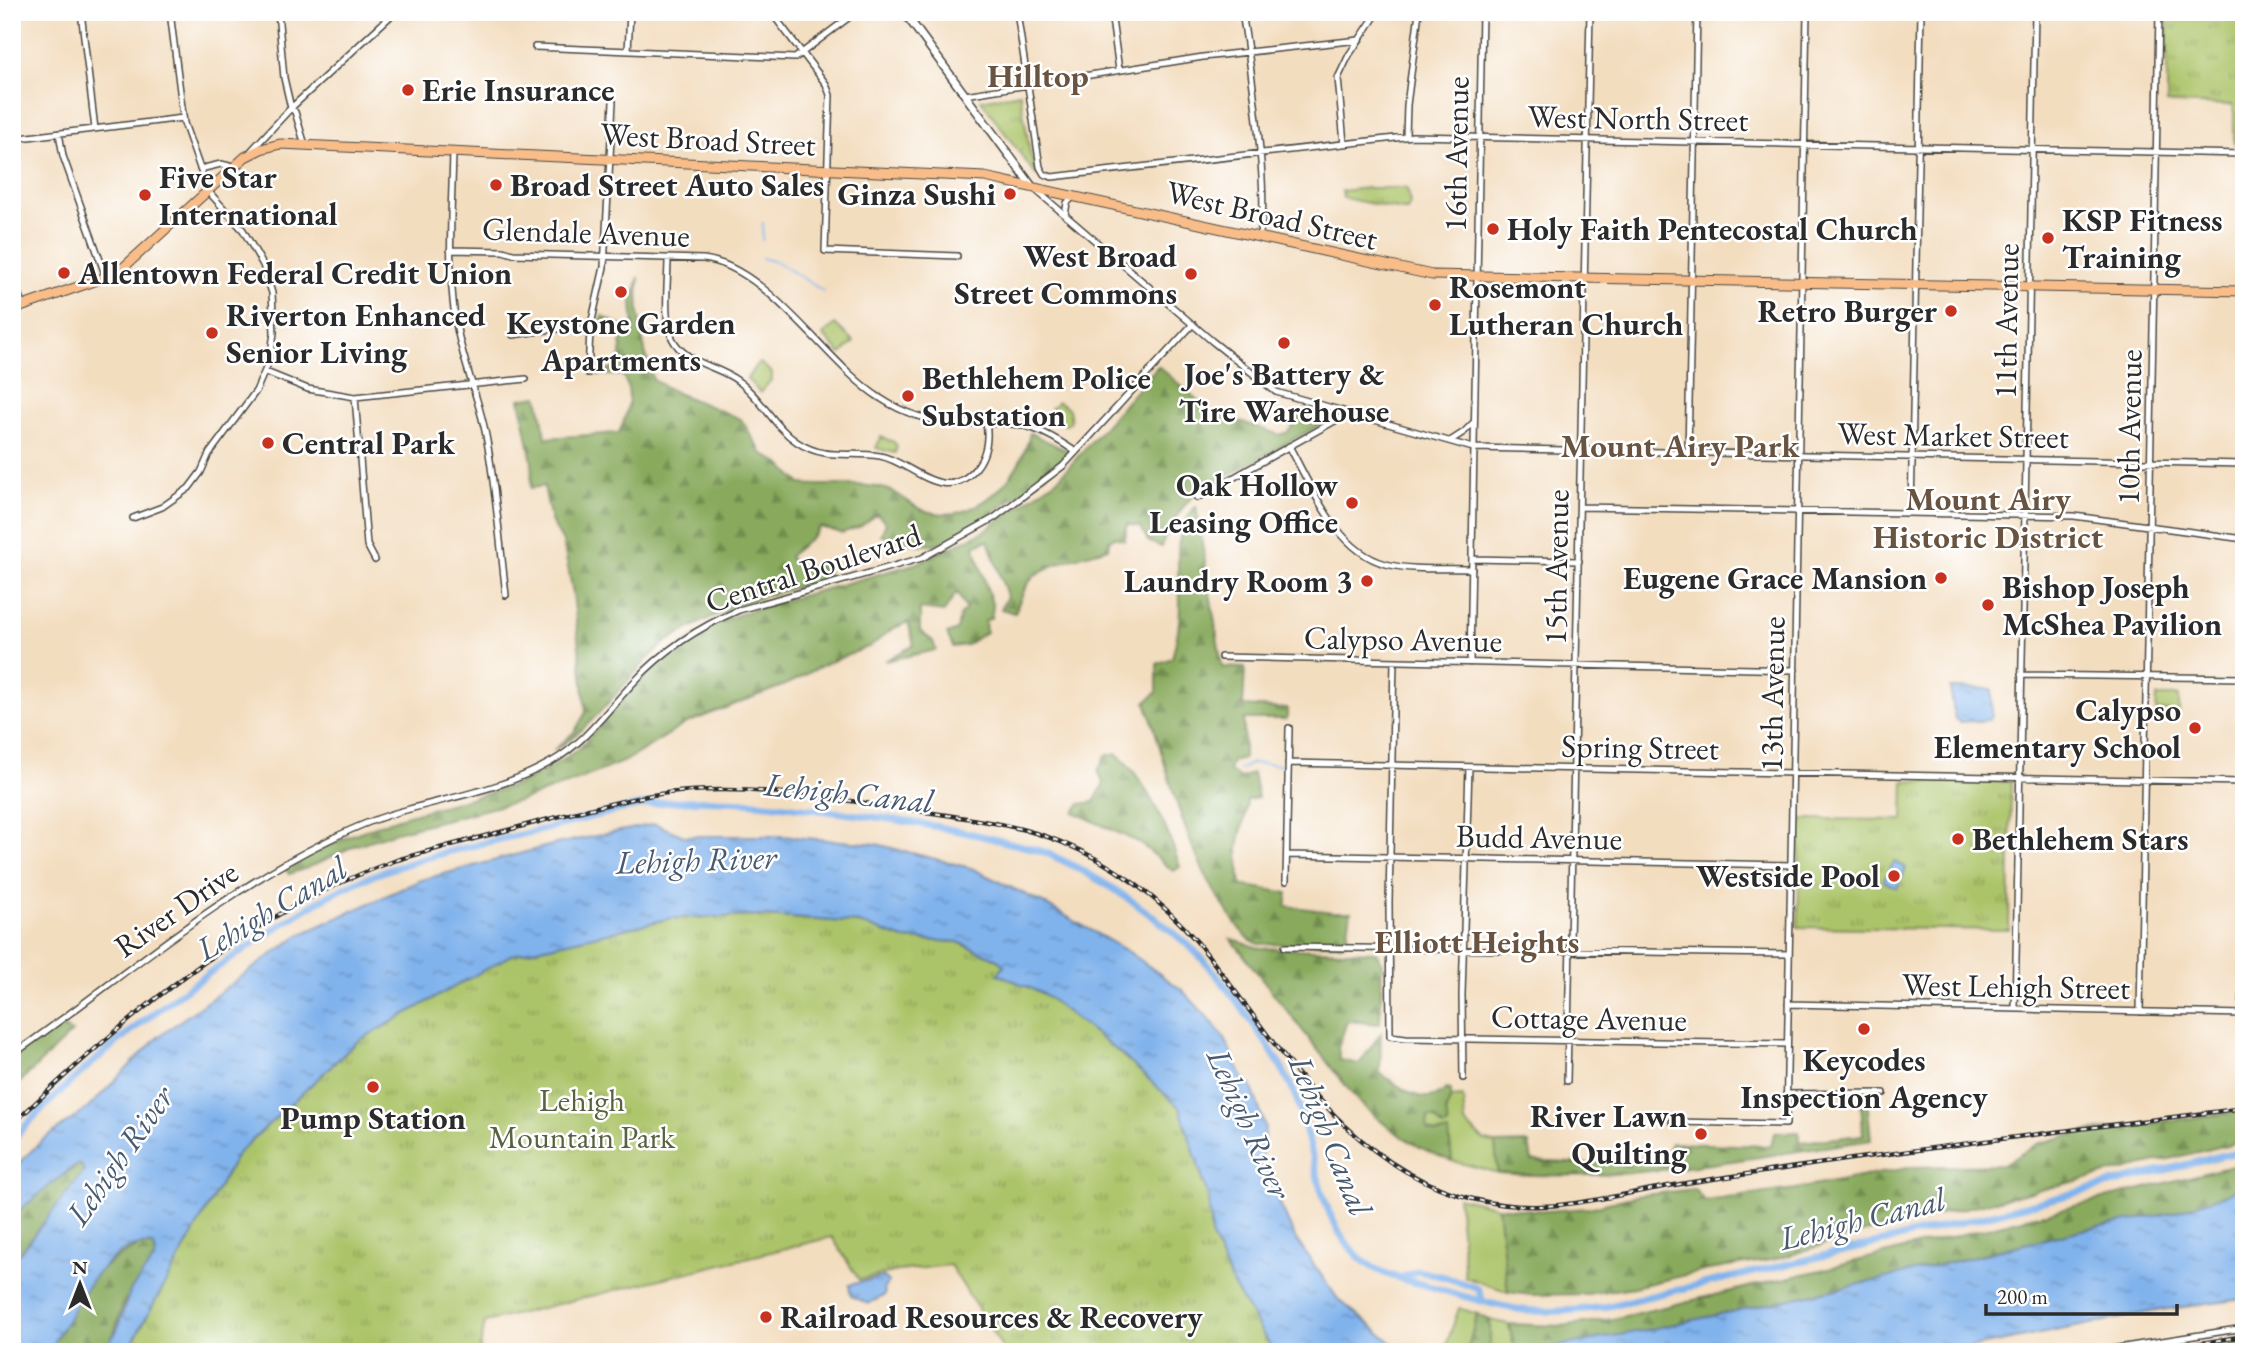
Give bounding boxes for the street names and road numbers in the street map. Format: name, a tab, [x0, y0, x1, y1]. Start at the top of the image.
street label: 16th Avenue	[1434, 76, 1478, 232]
street label: West North Street	[1527, 95, 1749, 141]
street label: West Broad Street	[599, 112, 817, 166]
street label: West Broad Street	[1162, 170, 1382, 260]
street label: Glendale Avenue	[481, 207, 691, 257]
street label: 11th Avenue	[1984, 243, 2028, 399]
street label: 10th Avenue	[2107, 349, 2151, 505]
street label: West Market Street	[1837, 412, 2069, 458]
street label: 15th Avenue	[1534, 489, 1578, 645]
street label: Central Boulevard	[700, 513, 927, 623]
street label: Calypso Avenue	[1304, 616, 1502, 662]
street label: 13th Avenue	[1750, 616, 1794, 772]
street label: Spring Street	[1561, 725, 1719, 769]
street label: Budd Avenue	[1456, 815, 1622, 859]
street label: River Drive	[106, 851, 246, 967]
street label: West Lehigh Street	[1902, 963, 2130, 1009]
street label: Cottage Avenue	[1491, 995, 1687, 1041]

